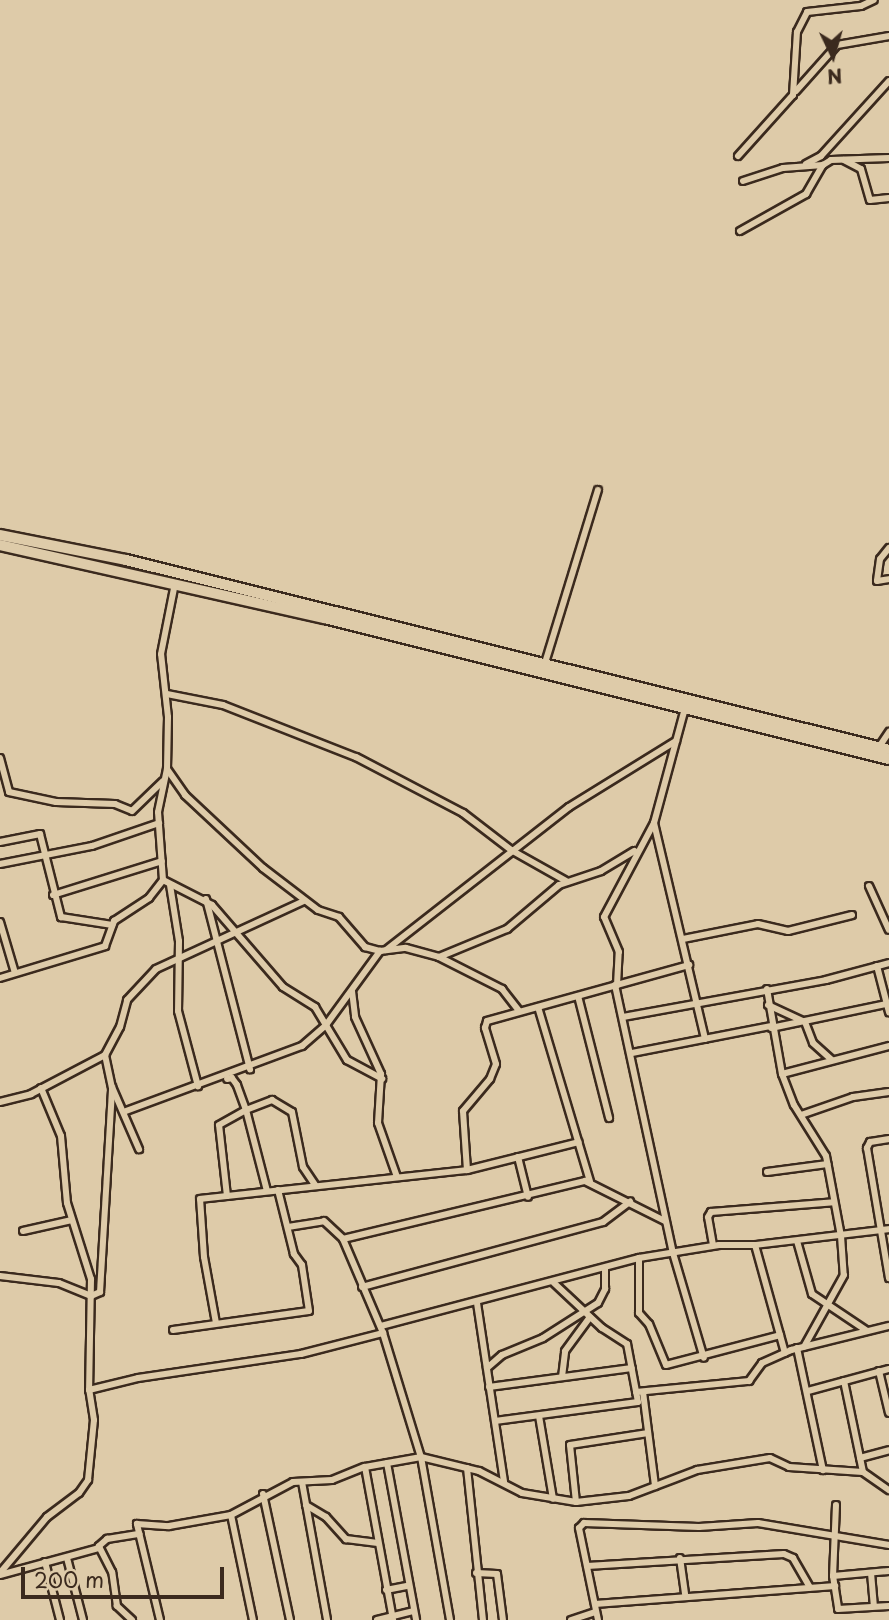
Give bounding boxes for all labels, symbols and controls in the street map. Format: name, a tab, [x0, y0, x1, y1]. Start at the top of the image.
north arrow	[798, 21, 868, 91]
text: N	[826, 62, 844, 92]
scale bar	[24, 1554, 228, 1598]
text: 200 m	[34, 1563, 104, 1595]

